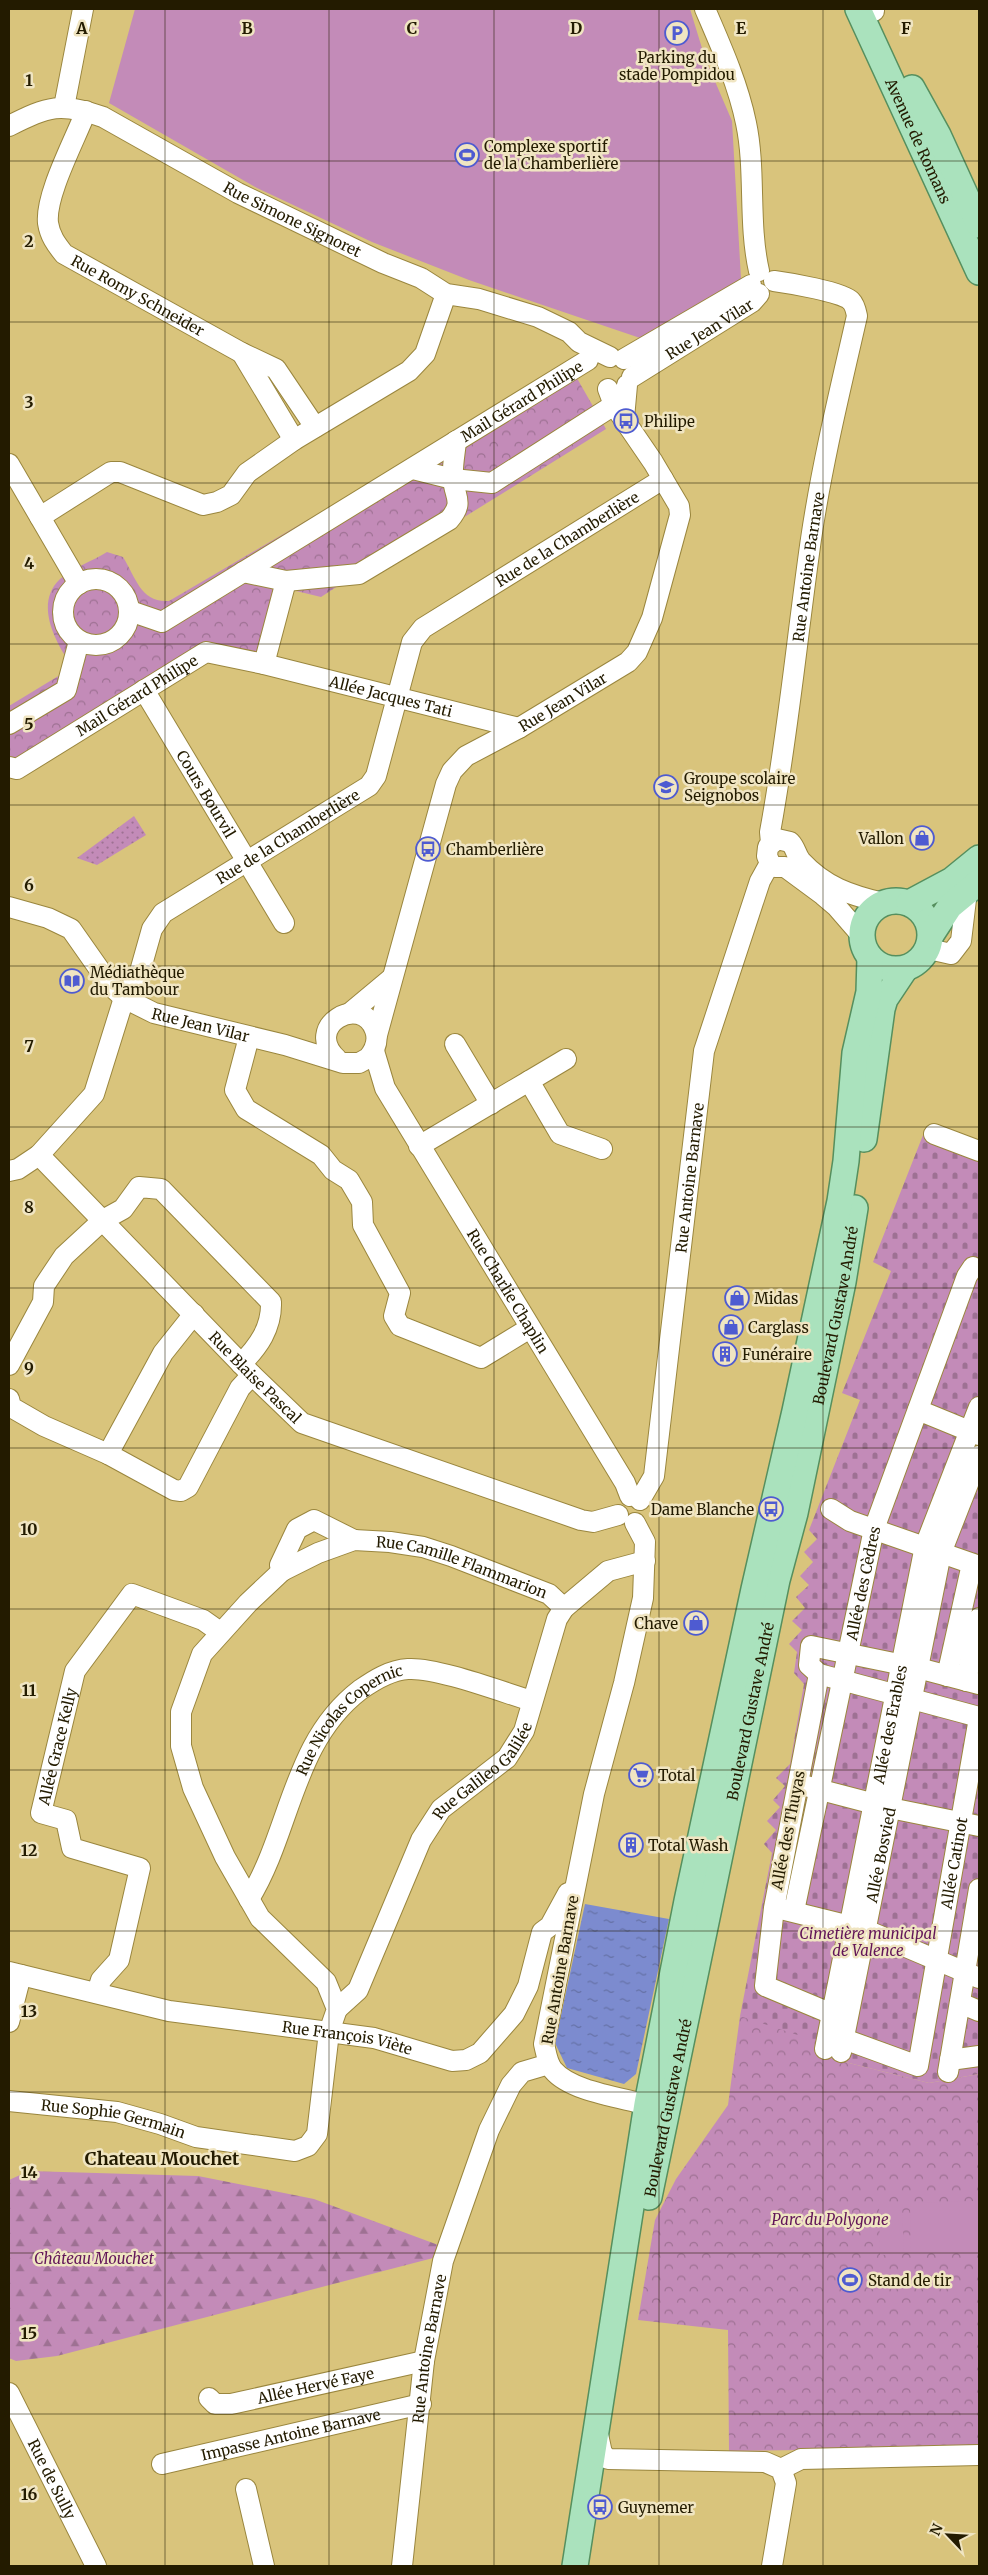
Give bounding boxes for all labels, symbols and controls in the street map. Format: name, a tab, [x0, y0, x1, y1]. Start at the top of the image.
text: A	[75, 18, 88, 38]
text: B	[241, 18, 253, 38]
text: C	[407, 18, 417, 38]
text: D	[570, 18, 582, 38]
text: E	[736, 18, 747, 38]
text: F	[901, 18, 911, 38]
parking icon: Parking du stade Pompidou	[664, 20, 690, 46]
place label: Parking du stade Pompidou	[619, 48, 735, 84]
text: 1	[25, 70, 33, 90]
street label: Avenue de Romans	[881, 74, 956, 207]
place label: Complexe sportif de la Chamberlière	[484, 137, 618, 173]
sports icon: Complexe sportif de la Chamberlière	[454, 142, 480, 168]
street label: Rue Simone Signoret	[220, 177, 365, 261]
text: 2	[24, 231, 34, 251]
street label: Rue Romy Schneider	[68, 250, 208, 340]
street label: Rue Jean Vilar	[662, 294, 757, 363]
street label: Mail Gérard Philipe	[457, 356, 586, 446]
text: 3	[24, 392, 34, 412]
bus stop icon: Philipe	[613, 408, 639, 434]
place label: Philipe	[644, 412, 695, 431]
street label: Rue de la Chamberlière	[492, 487, 642, 590]
street label: Rue Antoine Barnave	[788, 490, 828, 643]
text: 4	[24, 553, 34, 573]
street label: Mail Gérard Philipe	[72, 650, 201, 740]
street label: Rue Jean Vilar	[515, 668, 610, 736]
street label: Allée Jacques Tati	[327, 671, 455, 721]
text: 5	[24, 714, 34, 734]
street label: Cours Bourvil	[173, 746, 240, 841]
place label: Groupe scolaire Seignobos	[684, 769, 795, 805]
school or university icon: Groupe scolaire Seignobos	[653, 774, 679, 800]
street label: Rue de la Chamberlière	[212, 785, 363, 888]
shop icon: Vallon	[909, 825, 935, 851]
place label: Vallon	[858, 829, 904, 848]
bus stop icon: Chamberlière	[415, 836, 441, 862]
place label: Chamberlière	[446, 840, 544, 859]
text: 6	[24, 875, 34, 895]
place label: Médiathèque du Tambour	[90, 963, 185, 999]
library icon: Médiathèque du Tambour	[59, 968, 85, 994]
street label: Rue Jean Vilar	[150, 1003, 252, 1046]
text: 7	[24, 1036, 34, 1056]
street label: Rue Antoine Barnave	[671, 1102, 707, 1254]
text: 8	[24, 1197, 34, 1217]
street label: Rue Charlie Chaplin	[463, 1225, 553, 1357]
street label: Boulevard Gustave André	[808, 1225, 861, 1407]
shop icon: Midas	[724, 1285, 750, 1311]
place label: Midas	[754, 1289, 798, 1308]
shop icon: Carglass	[718, 1314, 744, 1340]
place label: Carglass	[748, 1318, 809, 1337]
street label: Rue Blaise Pascal	[205, 1327, 306, 1427]
building icon: Funéraire	[712, 1341, 738, 1367]
place label: Funéraire	[742, 1345, 812, 1364]
text: 9	[24, 1358, 34, 1378]
bus stop icon: Dame Blanche	[758, 1496, 784, 1522]
place label: Dame Blanche	[651, 1500, 754, 1519]
text: 10	[20, 1519, 38, 1539]
street label: Allée des Cèdres	[841, 1524, 884, 1643]
street label: Rue Camille Flammarion	[376, 1532, 550, 1602]
shop icon: Chave	[683, 1610, 709, 1636]
place label: Chave	[634, 1614, 678, 1633]
street label: Boulevard Gustave André	[722, 1620, 778, 1802]
street label: Rue Nicolas Copernic	[292, 1660, 405, 1778]
street label: Allée des Erables	[868, 1663, 911, 1786]
text: 11	[22, 1680, 37, 1700]
street label: Allée Grace Kelly	[34, 1685, 80, 1808]
street label: Rue Galileo Galilée	[428, 1720, 536, 1822]
supermarket icon: Total	[628, 1762, 654, 1788]
place label: Total	[658, 1766, 696, 1785]
street label: Allée des Thuyas	[767, 1769, 809, 1892]
street label: Allée Bosvied	[861, 1806, 899, 1905]
street label: Allée Catinot	[936, 1815, 971, 1911]
building icon: Total Wash	[618, 1832, 644, 1858]
place label: Total Wash	[648, 1836, 729, 1855]
text: 12	[21, 1840, 37, 1860]
street label: Rue Antoine Barnave	[538, 1894, 582, 2046]
park label: Cimetière municipal de Valence	[799, 1924, 937, 1960]
text: 13	[21, 2001, 37, 2021]
street label: Rue François Viète	[281, 2016, 415, 2058]
street label: Boulevard Gustave André	[640, 2017, 695, 2199]
street label: Rue Sophie Germain	[40, 2095, 188, 2142]
district label: Chateau Mouchet	[85, 2147, 240, 2170]
text: 14	[21, 2162, 37, 2182]
park label: Parc du Polygone	[771, 2210, 889, 2229]
park label: Château Mouchet	[34, 2249, 155, 2268]
sports icon: Stand de tir	[837, 2267, 863, 2293]
place label: Stand de tir	[868, 2271, 952, 2290]
street label: Rue Antoine Barnave	[408, 2272, 450, 2424]
text: 15	[21, 2323, 37, 2343]
street label: Allée Hervé Faye	[254, 2363, 376, 2408]
street label: Impasse Antoine Barnave	[199, 2404, 382, 2464]
street label: Rue de Sully	[24, 2435, 80, 2522]
text: 16	[21, 2484, 37, 2504]
bus stop icon: Guynemer	[587, 2494, 613, 2520]
place label: Guynemer	[618, 2498, 694, 2517]
north arrow	[923, 2510, 973, 2560]
text: N	[926, 2521, 947, 2538]

